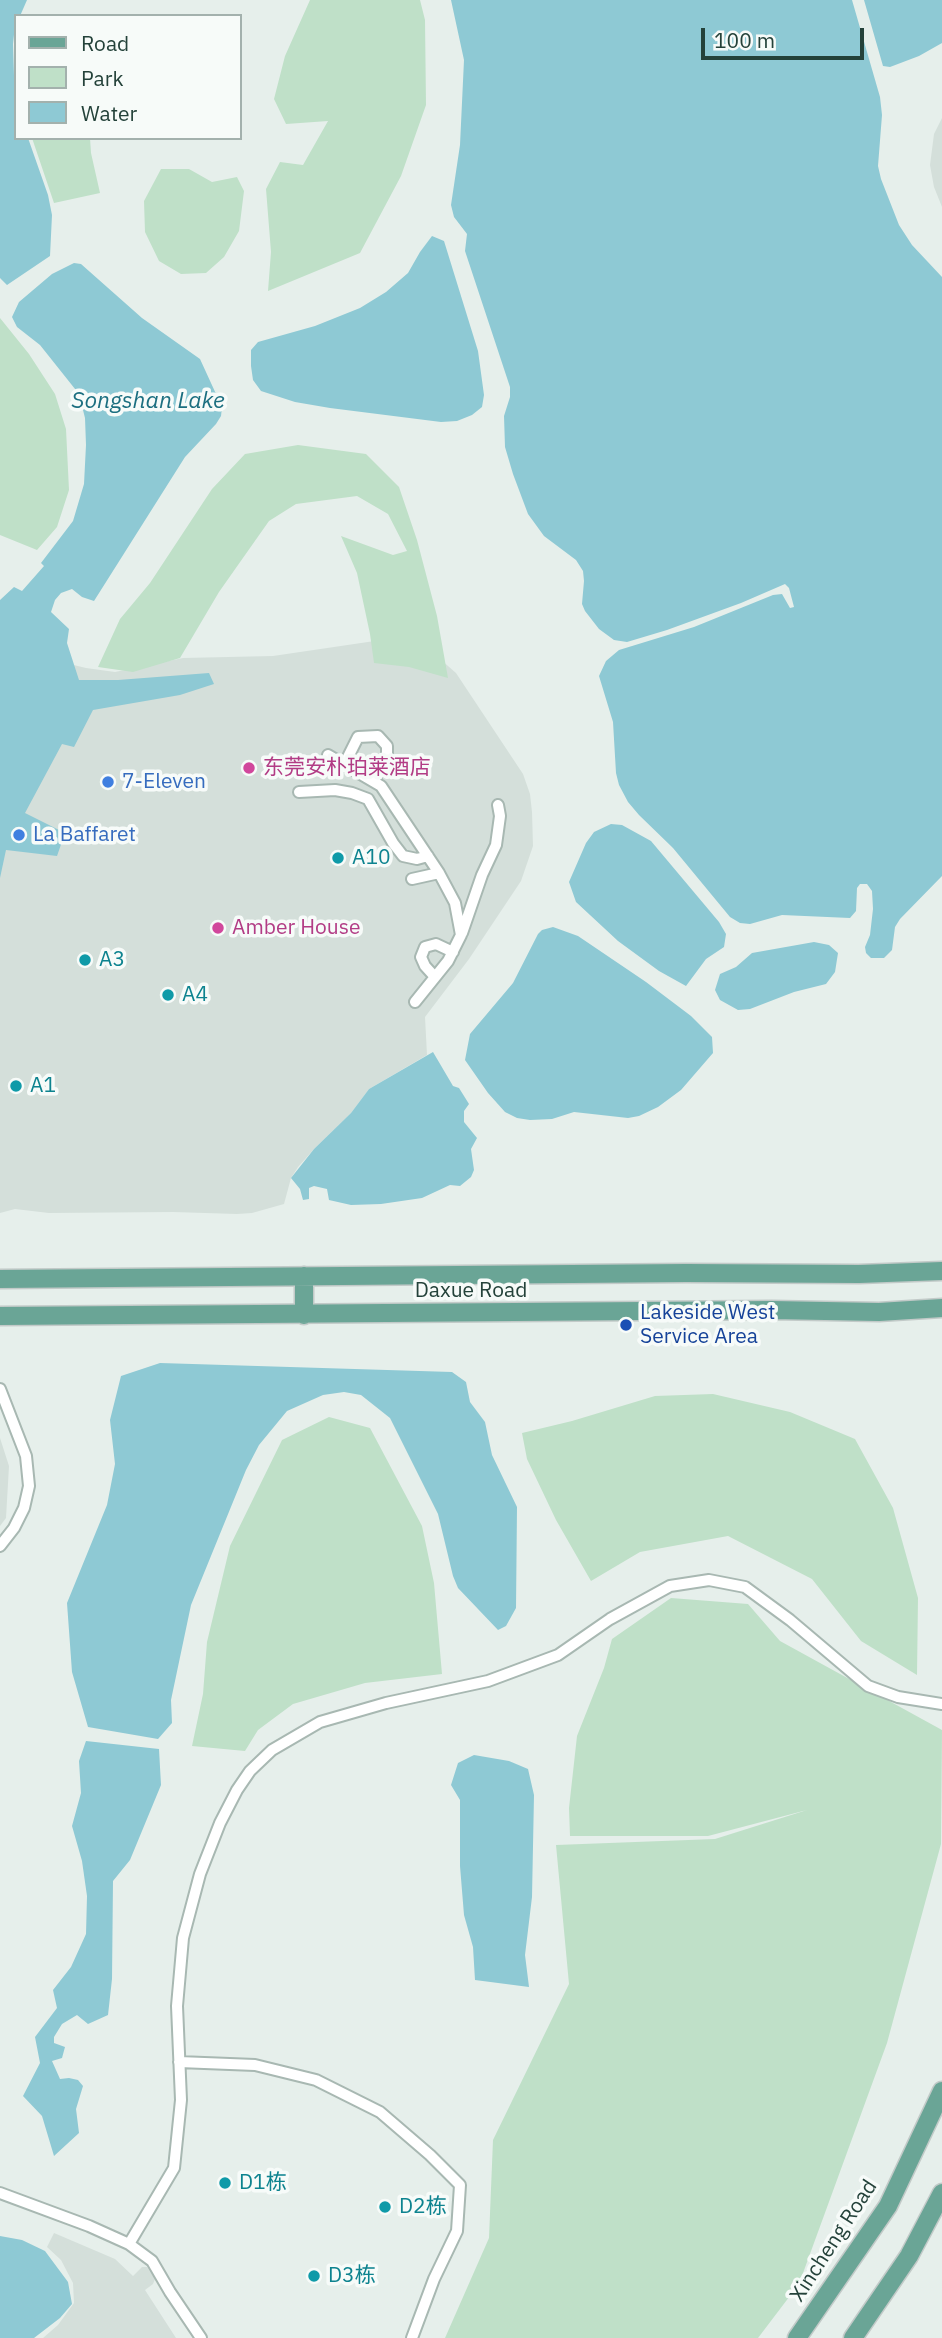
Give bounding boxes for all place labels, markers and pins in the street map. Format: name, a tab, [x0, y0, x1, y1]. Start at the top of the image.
place label: 东莞安朴珀莱酒店	[263, 755, 431, 781]
marker: 东莞安朴珀莱酒店	[241, 760, 257, 776]
place label: 7-Eleven	[122, 769, 206, 795]
marker: 7-Eleven	[100, 774, 116, 790]
place label: La Baffaret	[33, 822, 136, 848]
marker: La Baffaret	[11, 827, 27, 843]
place label: A10	[352, 845, 391, 871]
marker: A10	[330, 850, 346, 866]
place label: Amber House	[232, 915, 360, 941]
marker: Amber House	[210, 920, 226, 936]
place label: A3	[99, 947, 125, 973]
marker: A3	[77, 952, 93, 968]
place label: A4	[182, 982, 208, 1008]
marker: A4	[160, 987, 176, 1003]
place label: A1	[30, 1073, 56, 1099]
marker: A1	[8, 1078, 24, 1094]
place label: Lakeside West Service Area	[640, 1300, 775, 1350]
marker: Lakeside West Service Area	[618, 1317, 634, 1333]
place label: D1栋	[239, 2170, 287, 2196]
marker: D1栋	[217, 2175, 233, 2191]
place label: D2栋	[399, 2194, 447, 2220]
marker: D2栋	[377, 2199, 393, 2215]
place label: D3栋	[328, 2263, 376, 2289]
marker: D3栋	[306, 2268, 322, 2284]

